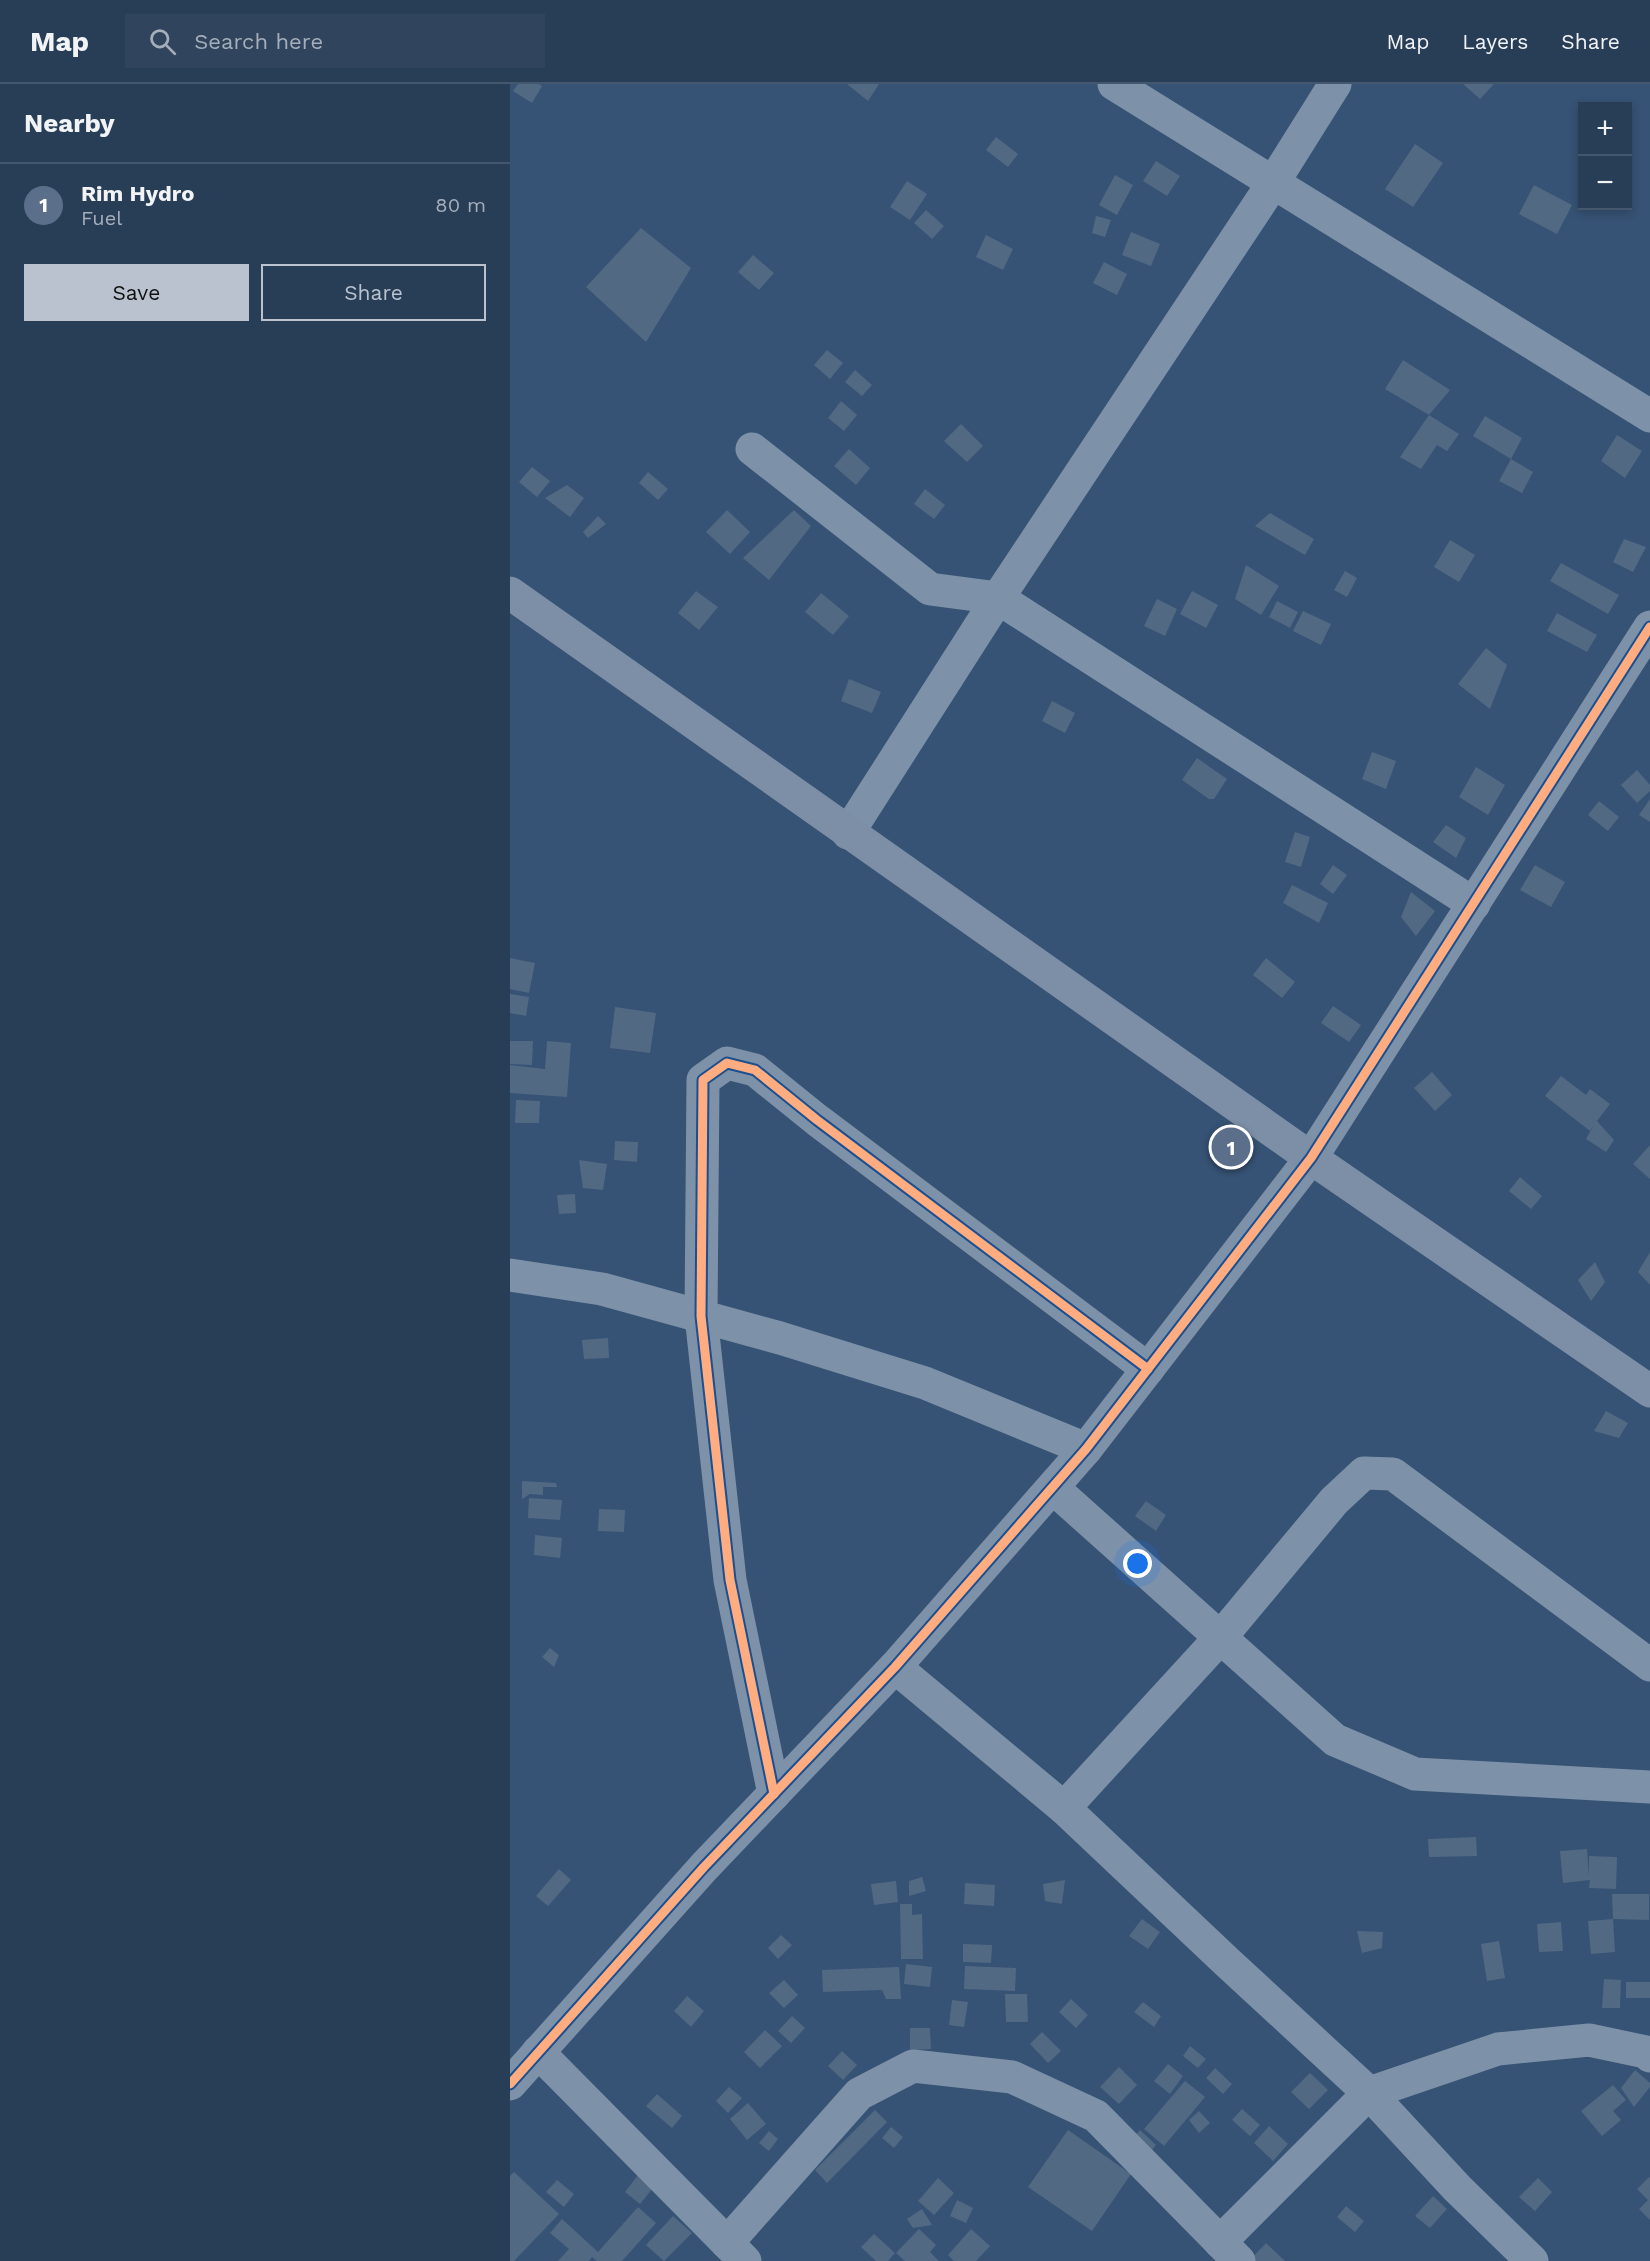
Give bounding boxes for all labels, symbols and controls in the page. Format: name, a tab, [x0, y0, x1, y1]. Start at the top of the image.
search box	[125, 14, 545, 68]
text: Map	[30, 25, 89, 58]
icon: search	[146, 25, 179, 58]
text: Search here	[194, 29, 323, 54]
text: Map	[1386, 29, 1429, 54]
text: Layers	[1462, 29, 1528, 54]
text: Share	[1561, 29, 1620, 54]
map controls	[1578, 102, 1632, 210]
button: +	[1578, 102, 1632, 156]
text: Nearby	[24, 108, 115, 138]
button: −	[1578, 156, 1632, 210]
text: Rim Hydro	[81, 181, 194, 206]
text: 1	[39, 193, 48, 217]
text: 80 m	[435, 193, 486, 217]
text: Fuel	[81, 206, 122, 230]
button: Save	[24, 264, 249, 321]
button: Share	[261, 264, 486, 321]
pin: 1	[1212, 1124, 1250, 1170]
your location	[1123, 1549, 1152, 1578]

